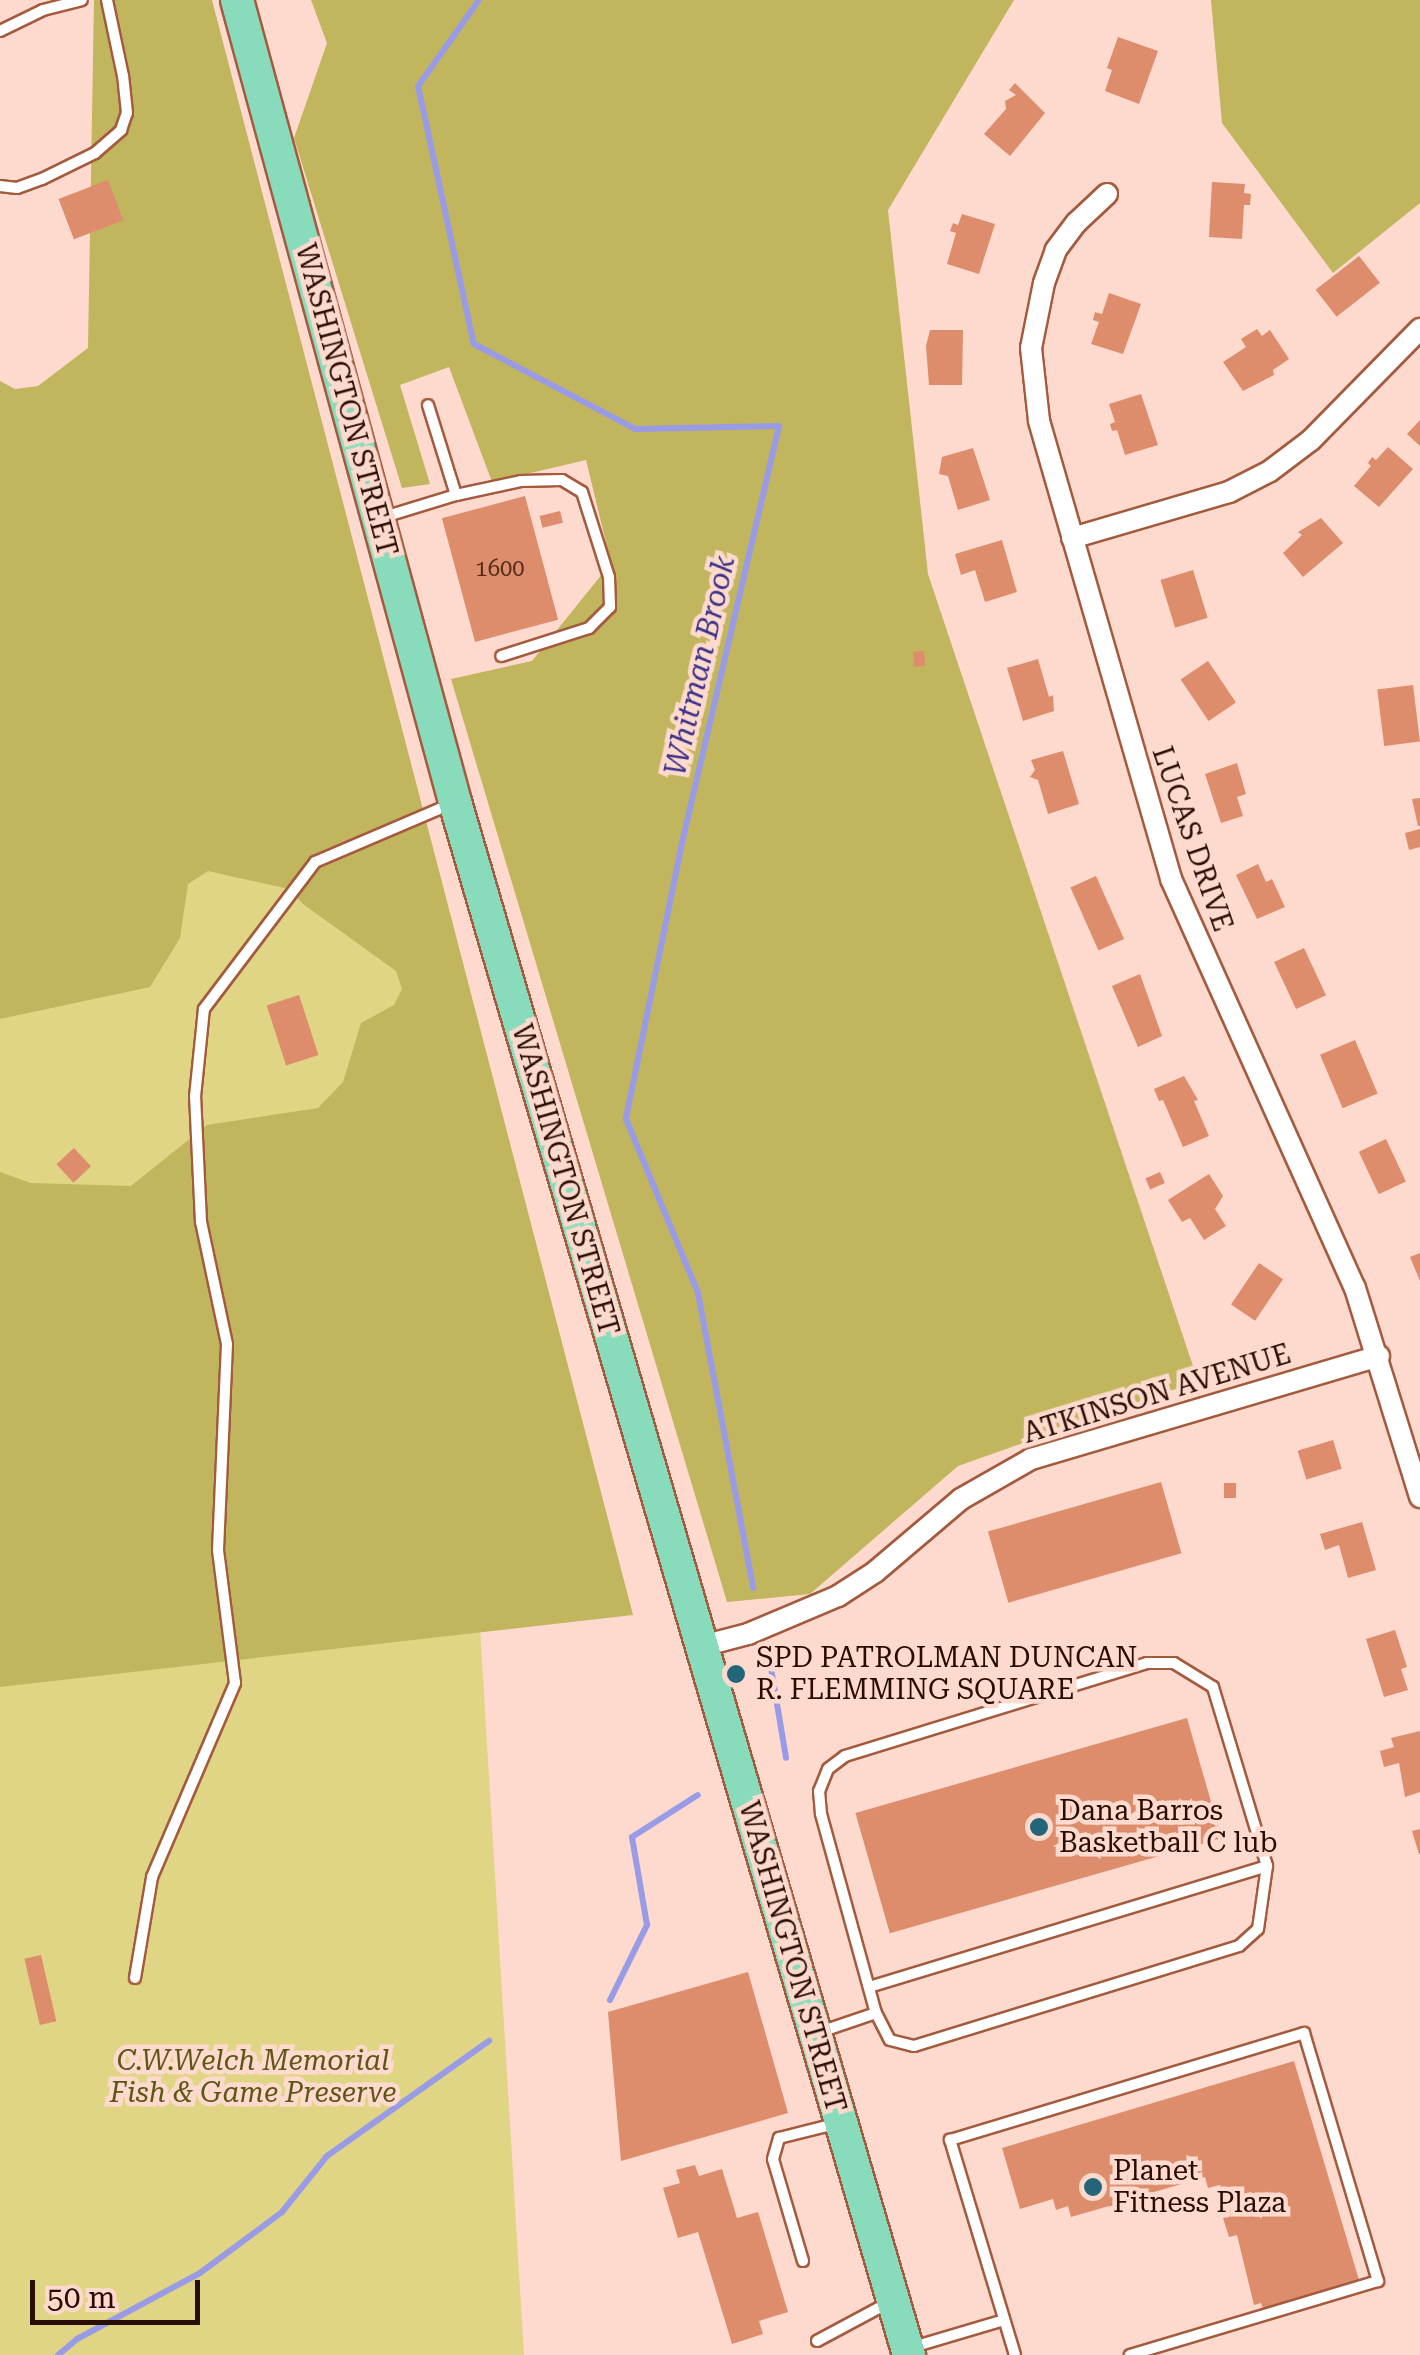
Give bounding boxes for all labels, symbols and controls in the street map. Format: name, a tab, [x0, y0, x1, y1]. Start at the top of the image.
street label: WASHINGTON STREET	[288, 240, 404, 560]
water label: Whitman Brook	[657, 553, 743, 779]
house number: 1600	[475, 556, 525, 582]
street label: LUCAS DRIVE	[1145, 742, 1239, 936]
street label: WASHINGTON STREET	[504, 1020, 626, 1340]
street label: ATKINSON AVENUE	[1019, 1337, 1295, 1451]
place label: SPD PATROLMAN DUNCAN R. FLEMMING SQUARE	[756, 1641, 1137, 1707]
marker: SPD PATROLMAN DUNCAN R. FLEMMING SQUARE	[725, 1663, 747, 1685]
place label: Dana Barros Basketball C lub	[1059, 1794, 1277, 1860]
street label: WASHINGTON STREET	[731, 1797, 853, 2117]
marker: Dana Barros Basketball C lub	[1028, 1816, 1050, 1838]
park label: C.W.Welch Memorial Fish & Game Preserve	[110, 2044, 396, 2110]
place label: Planet Fitness Plaza	[1113, 2154, 1286, 2220]
marker: Planet Fitness Plaza	[1082, 2176, 1104, 2198]
scale bar	[35, 2260, 205, 2322]
text: 50 m	[47, 2280, 116, 2315]

